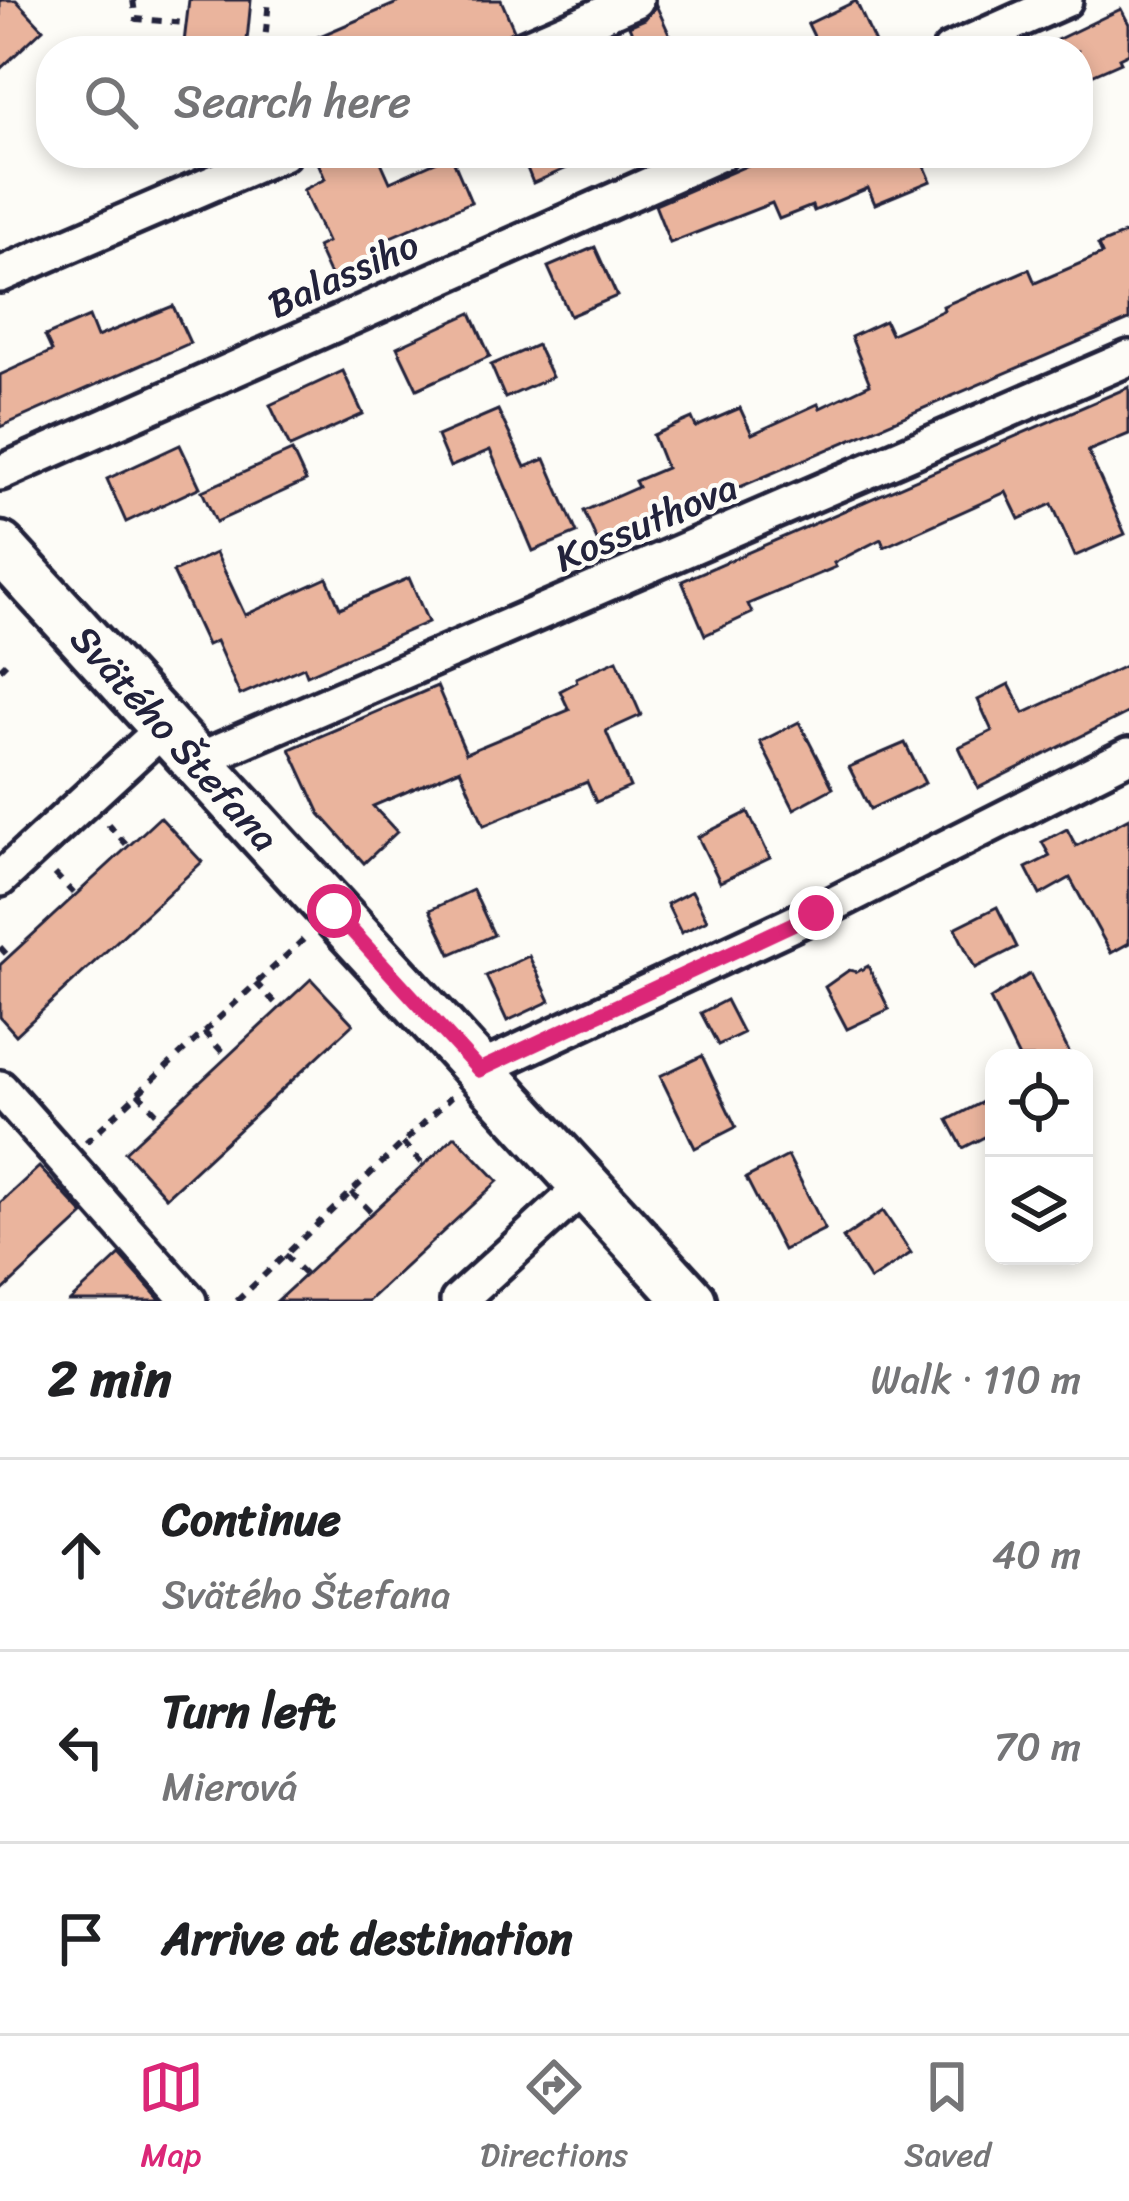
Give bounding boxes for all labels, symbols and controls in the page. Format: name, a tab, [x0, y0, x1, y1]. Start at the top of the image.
search box	[36, 36, 1093, 168]
text: Search here	[174, 62, 411, 142]
icon: search	[78, 69, 144, 135]
street label: Balassiho	[256, 210, 430, 338]
street label: Kossuthova	[543, 452, 749, 592]
street label: Svätého Štefana	[53, 608, 297, 868]
route start	[307, 884, 361, 938]
route end	[789, 886, 843, 940]
map controls	[985, 1049, 1093, 1265]
button: locate	[985, 1049, 1093, 1157]
button: layers	[985, 1157, 1093, 1265]
text: 2 min	[48, 1334, 171, 1424]
text: Walk · 110 m	[871, 1345, 1081, 1414]
text: Continue	[162, 1480, 341, 1560]
text: 40 m	[992, 1520, 1081, 1589]
icon: ahead	[48, 1522, 114, 1588]
text: Svätého Štefana	[162, 1560, 451, 1629]
text: Turn left	[162, 1672, 335, 1752]
text: 70 m	[994, 1712, 1081, 1781]
icon: left	[48, 1714, 114, 1780]
text: Mierová	[162, 1752, 298, 1821]
text: Arrive at destination	[162, 1899, 572, 1979]
icon: arrive	[48, 1906, 114, 1972]
tab: Map	[138, 2054, 204, 2184]
tab: Directions	[480, 2054, 628, 2184]
tab: Saved	[904, 2054, 991, 2184]

